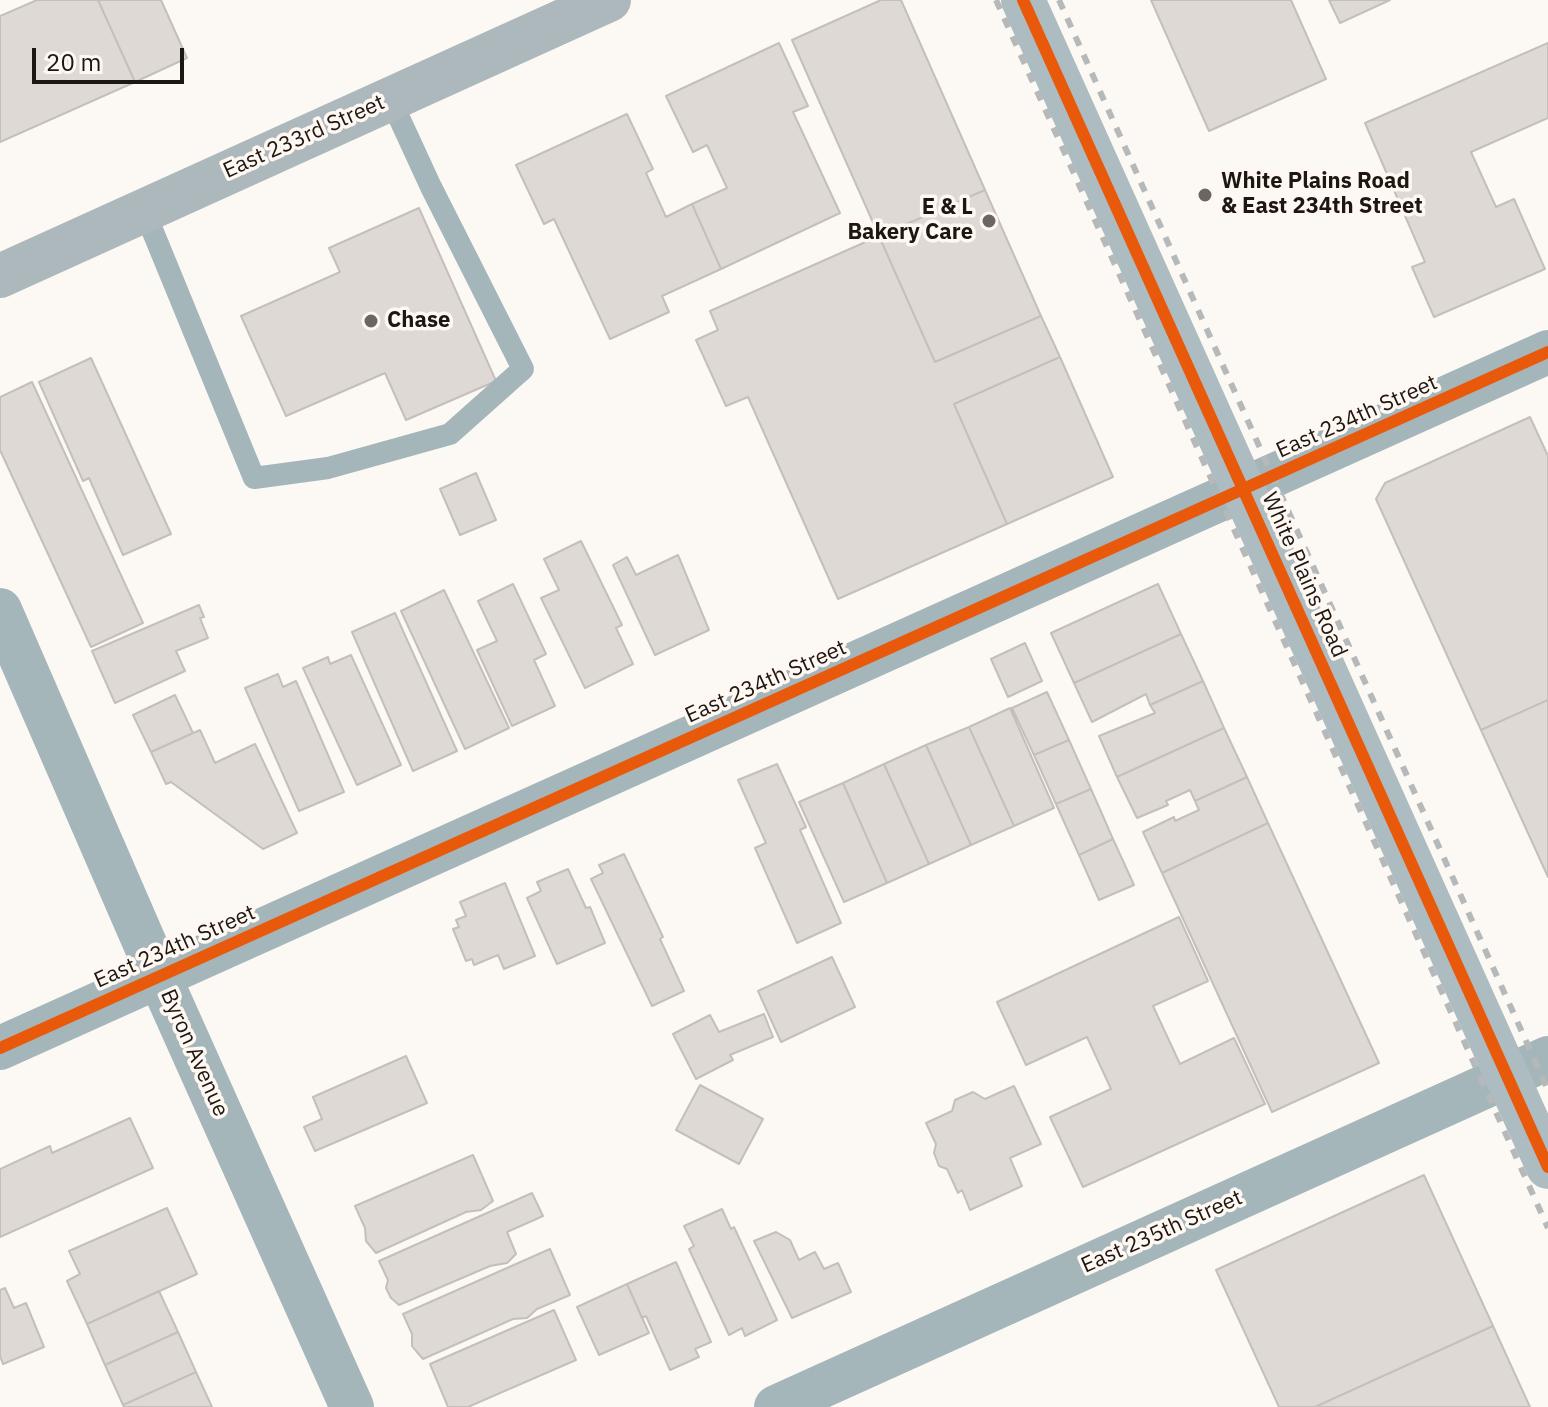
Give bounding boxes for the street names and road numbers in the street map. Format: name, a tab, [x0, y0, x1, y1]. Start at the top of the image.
street label: East 233rd Street	[219, 90, 389, 184]
street label: East 234th Street	[1272, 370, 1442, 464]
street label: White Plains Road	[1256, 488, 1352, 662]
street label: East 234th Street	[681, 635, 851, 729]
street label: East 234th Street	[90, 900, 260, 994]
street label: Byron Avenue	[154, 985, 234, 1121]
street label: East 235th Street	[1077, 1185, 1247, 1279]

